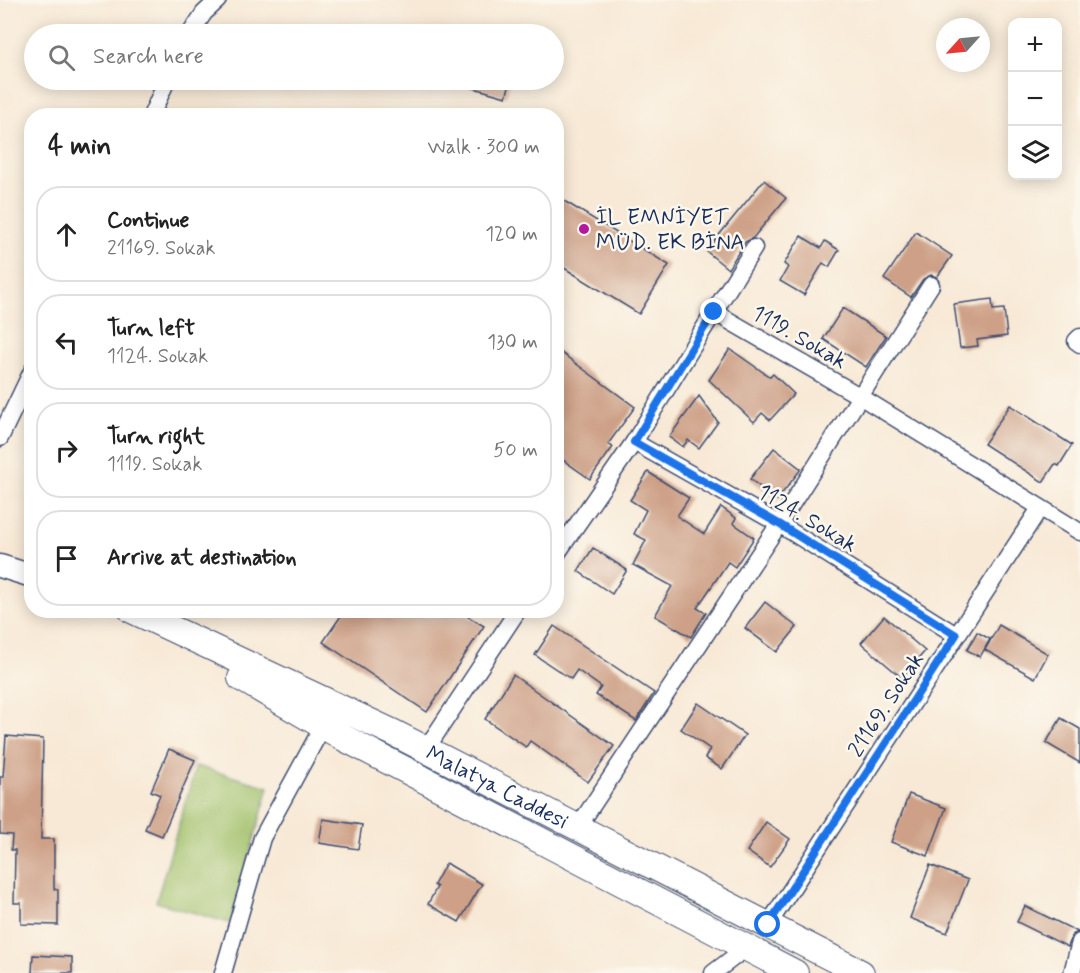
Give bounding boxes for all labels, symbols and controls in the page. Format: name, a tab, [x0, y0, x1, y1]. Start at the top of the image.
north arrow	[936, 18, 990, 72]
map controls	[1008, 18, 1062, 180]
button: +	[1008, 18, 1062, 72]
search box	[24, 24, 564, 90]
icon: search	[45, 41, 78, 74]
text: Search here	[93, 43, 204, 71]
button: −	[1008, 72, 1062, 126]
button: layers	[1008, 126, 1062, 180]
text: 4 min	[48, 130, 111, 164]
text: Walk · 300 m	[428, 134, 540, 161]
place label: İL EMNİYET MÜD. EK BİNA	[596, 204, 745, 257]
text: Continue	[107, 207, 189, 235]
icon: ahead	[50, 218, 83, 251]
text: 120 m	[485, 221, 538, 248]
marker: İL EMNİYET MÜD. EK BİNA	[577, 222, 591, 236]
text: 21169. Sokak	[107, 235, 216, 262]
route end	[700, 298, 726, 324]
street label: 1119. Sokak	[747, 299, 851, 376]
text: Turn left	[107, 315, 195, 343]
icon: left	[50, 326, 83, 359]
text: 130 m	[487, 329, 538, 356]
text: 1124. Sokak	[107, 343, 208, 370]
text: Turn right	[107, 423, 205, 451]
icon: right	[50, 434, 83, 467]
text: 50 m	[493, 437, 538, 464]
text: 1119. Sokak	[107, 451, 202, 478]
street label: 1124. Sokak	[752, 478, 862, 559]
icon: arrive	[50, 542, 83, 575]
text: Arrive at destination	[107, 544, 297, 572]
street label: 21169. Sokak	[842, 647, 931, 763]
street label: Malatya Caddesi	[421, 740, 573, 836]
route start	[754, 911, 780, 937]

